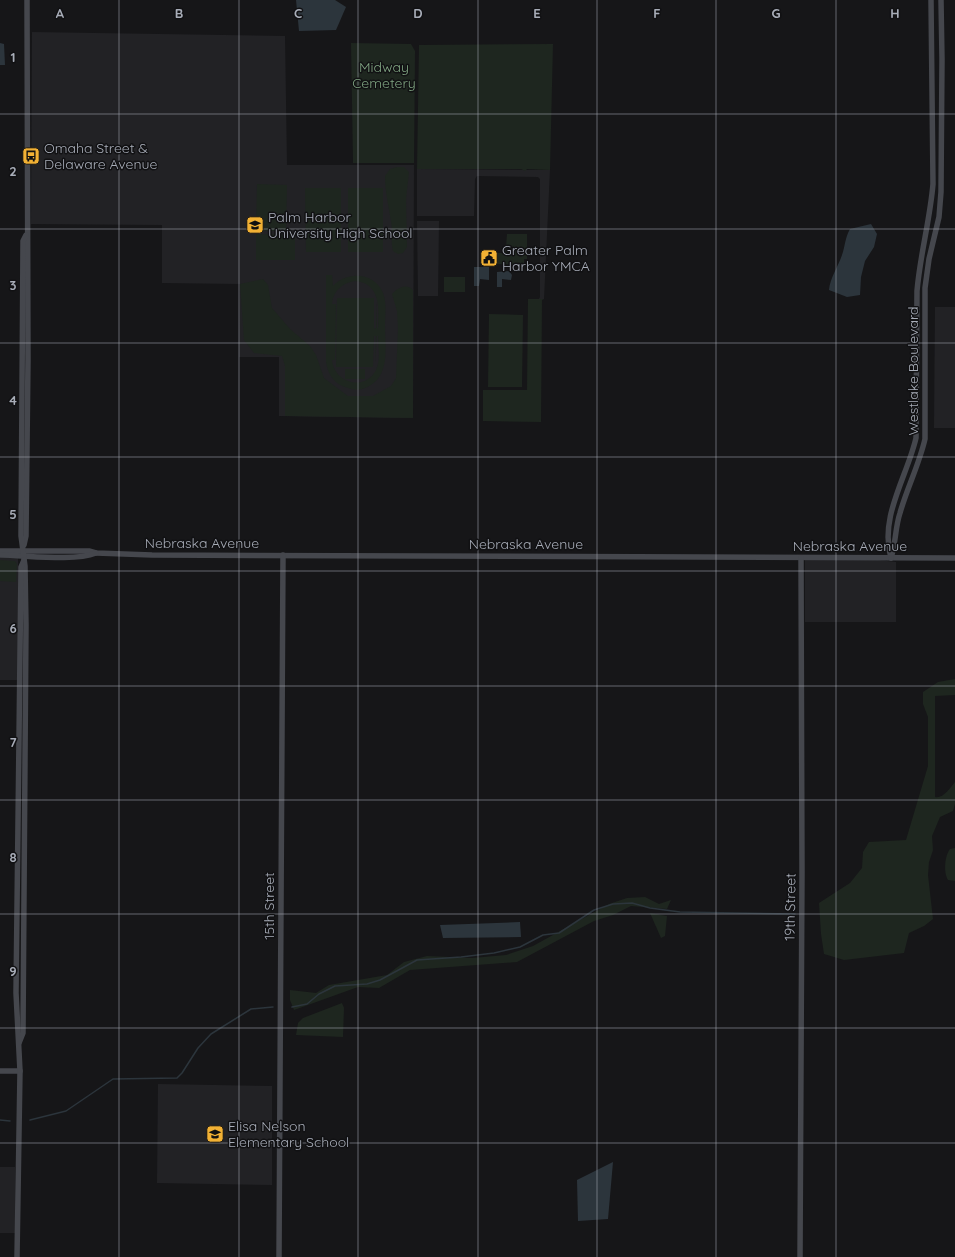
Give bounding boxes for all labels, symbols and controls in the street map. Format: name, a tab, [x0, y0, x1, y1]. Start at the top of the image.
text: A	[56, 5, 65, 21]
text: B	[175, 5, 183, 21]
text: C	[294, 5, 302, 21]
text: D	[413, 5, 423, 21]
text: E	[533, 5, 541, 21]
text: F	[653, 5, 661, 21]
text: G	[771, 5, 781, 21]
text: H	[890, 5, 900, 21]
text: 1	[10, 49, 16, 65]
park label: Midway Cemetery	[352, 58, 416, 92]
place label: Omaha Street & Delaware Avenue	[44, 139, 158, 173]
bus stop icon: Omaha Street & Delaware Avenue	[21, 146, 41, 166]
text: 2	[9, 163, 17, 179]
place label: Palm Harbor University High School	[268, 208, 413, 242]
school or university icon: Palm Harbor University High School	[245, 215, 265, 235]
place label: Greater Palm Harbor YMCA	[502, 241, 590, 275]
public building icon: Greater Palm Harbor YMCA	[479, 248, 499, 268]
text: 3	[10, 277, 17, 293]
street label: Westlake Boulevard	[904, 306, 922, 436]
text: 4	[9, 392, 17, 408]
text: 5	[9, 506, 17, 522]
street label: Nebraska Avenue	[145, 534, 259, 552]
street label: Nebraska Avenue	[469, 535, 583, 553]
street label: Nebraska Avenue	[793, 537, 907, 555]
text: 6	[9, 620, 17, 636]
text: 7	[9, 734, 17, 750]
text: 8	[9, 849, 17, 865]
street label: 15th Street	[260, 872, 278, 940]
street label: 19th Street	[780, 873, 800, 941]
text: 9	[9, 963, 17, 979]
place label: Elisa Nelson Elementary School	[228, 1117, 349, 1151]
school or university icon: Elisa Nelson Elementary School	[205, 1124, 225, 1144]

